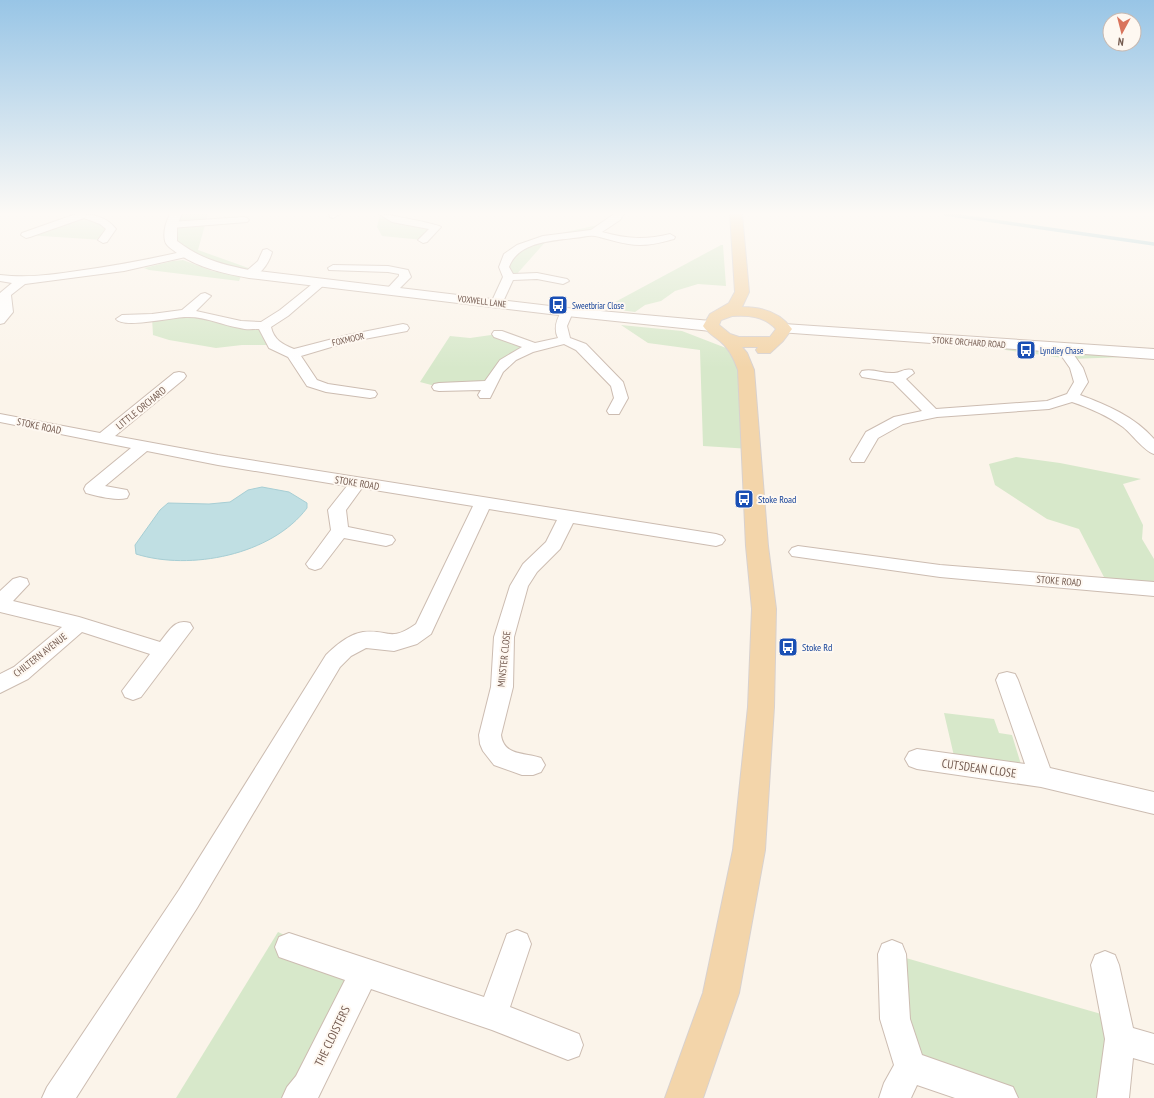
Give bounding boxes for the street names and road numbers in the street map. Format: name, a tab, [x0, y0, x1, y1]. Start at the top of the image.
street label: VOXWELL LANE	[456, 292, 507, 309]
street label: FOXMOOR	[331, 330, 366, 348]
street label: STOKE ORCHARD ROAD	[932, 334, 1006, 350]
street label: LITTLE ORCHARD	[113, 384, 169, 432]
street label: STOKE ROAD	[16, 415, 62, 437]
street label: STOKE ROAD	[334, 473, 380, 493]
street label: STOKE ROAD	[1036, 573, 1082, 589]
street label: CHILTERN AVENUE	[11, 630, 69, 680]
street label: MINSTER CLOSE	[495, 630, 513, 688]
street label: CUTSDEAN CLOSE	[941, 755, 1017, 781]
street label: THE CLOISTERS	[311, 1003, 353, 1069]

